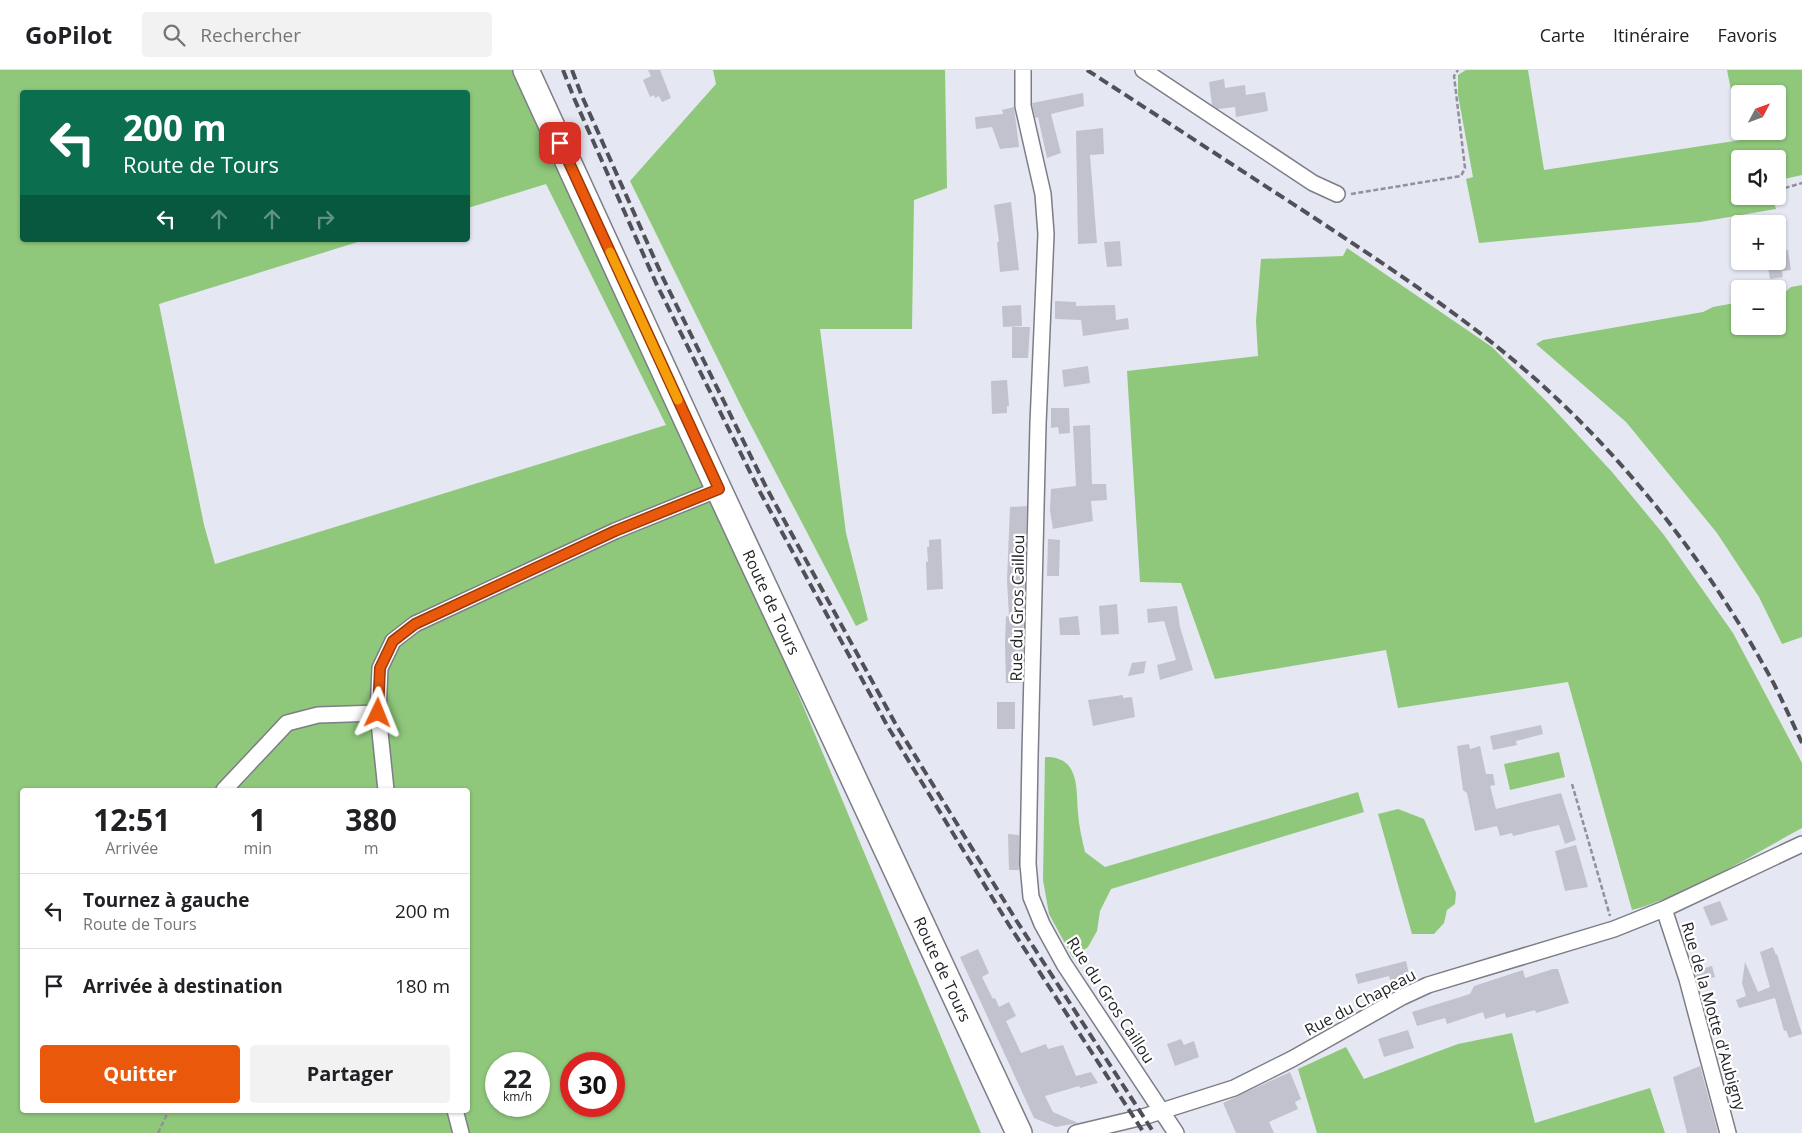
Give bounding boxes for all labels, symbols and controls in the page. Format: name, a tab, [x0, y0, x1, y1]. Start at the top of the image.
search box	[142, 12, 492, 57]
text: GoPilot	[25, 18, 112, 51]
icon: search	[160, 21, 188, 49]
text: Rechercher	[200, 22, 301, 48]
text: Carte	[1540, 23, 1585, 47]
text: Itinéraire	[1613, 23, 1689, 47]
text: Favoris	[1717, 23, 1777, 47]
north arrow	[1731, 85, 1786, 140]
map controls	[1731, 85, 1786, 335]
text: 200 m	[123, 104, 227, 151]
icon: left	[40, 110, 105, 175]
pin	[539, 122, 581, 164]
icon: arrive	[546, 129, 574, 157]
text: Route de Tours	[123, 149, 279, 179]
button: sound	[1731, 150, 1786, 205]
icon: left	[152, 205, 180, 233]
icon: ahead	[205, 205, 233, 233]
icon: ahead	[258, 205, 286, 233]
icon: right	[311, 205, 339, 233]
button: +	[1731, 215, 1786, 270]
button: −	[1731, 280, 1786, 335]
street label: Rue du Gros Caillou	[1005, 534, 1029, 682]
street label: Route de Tours	[737, 546, 805, 658]
position arrow	[351, 686, 403, 738]
text: 12:51	[93, 799, 170, 840]
text: 1	[249, 799, 266, 840]
text: 380	[345, 799, 397, 840]
text: Arrivée	[105, 837, 158, 859]
text: min	[244, 837, 272, 859]
text: m	[364, 837, 379, 859]
text: Tournez à gauche	[83, 887, 249, 913]
icon: left	[40, 897, 68, 925]
text: 200 m	[395, 898, 450, 924]
text: Route de Tours	[83, 913, 197, 935]
street label: Route de Tours	[909, 913, 977, 1025]
street label: Rue de la Motte d'Aubigny	[1677, 919, 1752, 1114]
street label: Rue du Gros Caillou	[1062, 932, 1160, 1068]
street label: Rue du Chapeau	[1301, 963, 1419, 1041]
icon: arrive	[40, 972, 68, 1000]
text: Arrivée à destination	[83, 973, 283, 999]
text: 180 m	[395, 973, 450, 999]
button: Quitter	[40, 1045, 240, 1103]
button: Partager	[250, 1045, 450, 1103]
speed limit sign: 30	[560, 1052, 625, 1117]
text: 22	[503, 1061, 532, 1095]
text: km/h	[503, 1088, 532, 1105]

